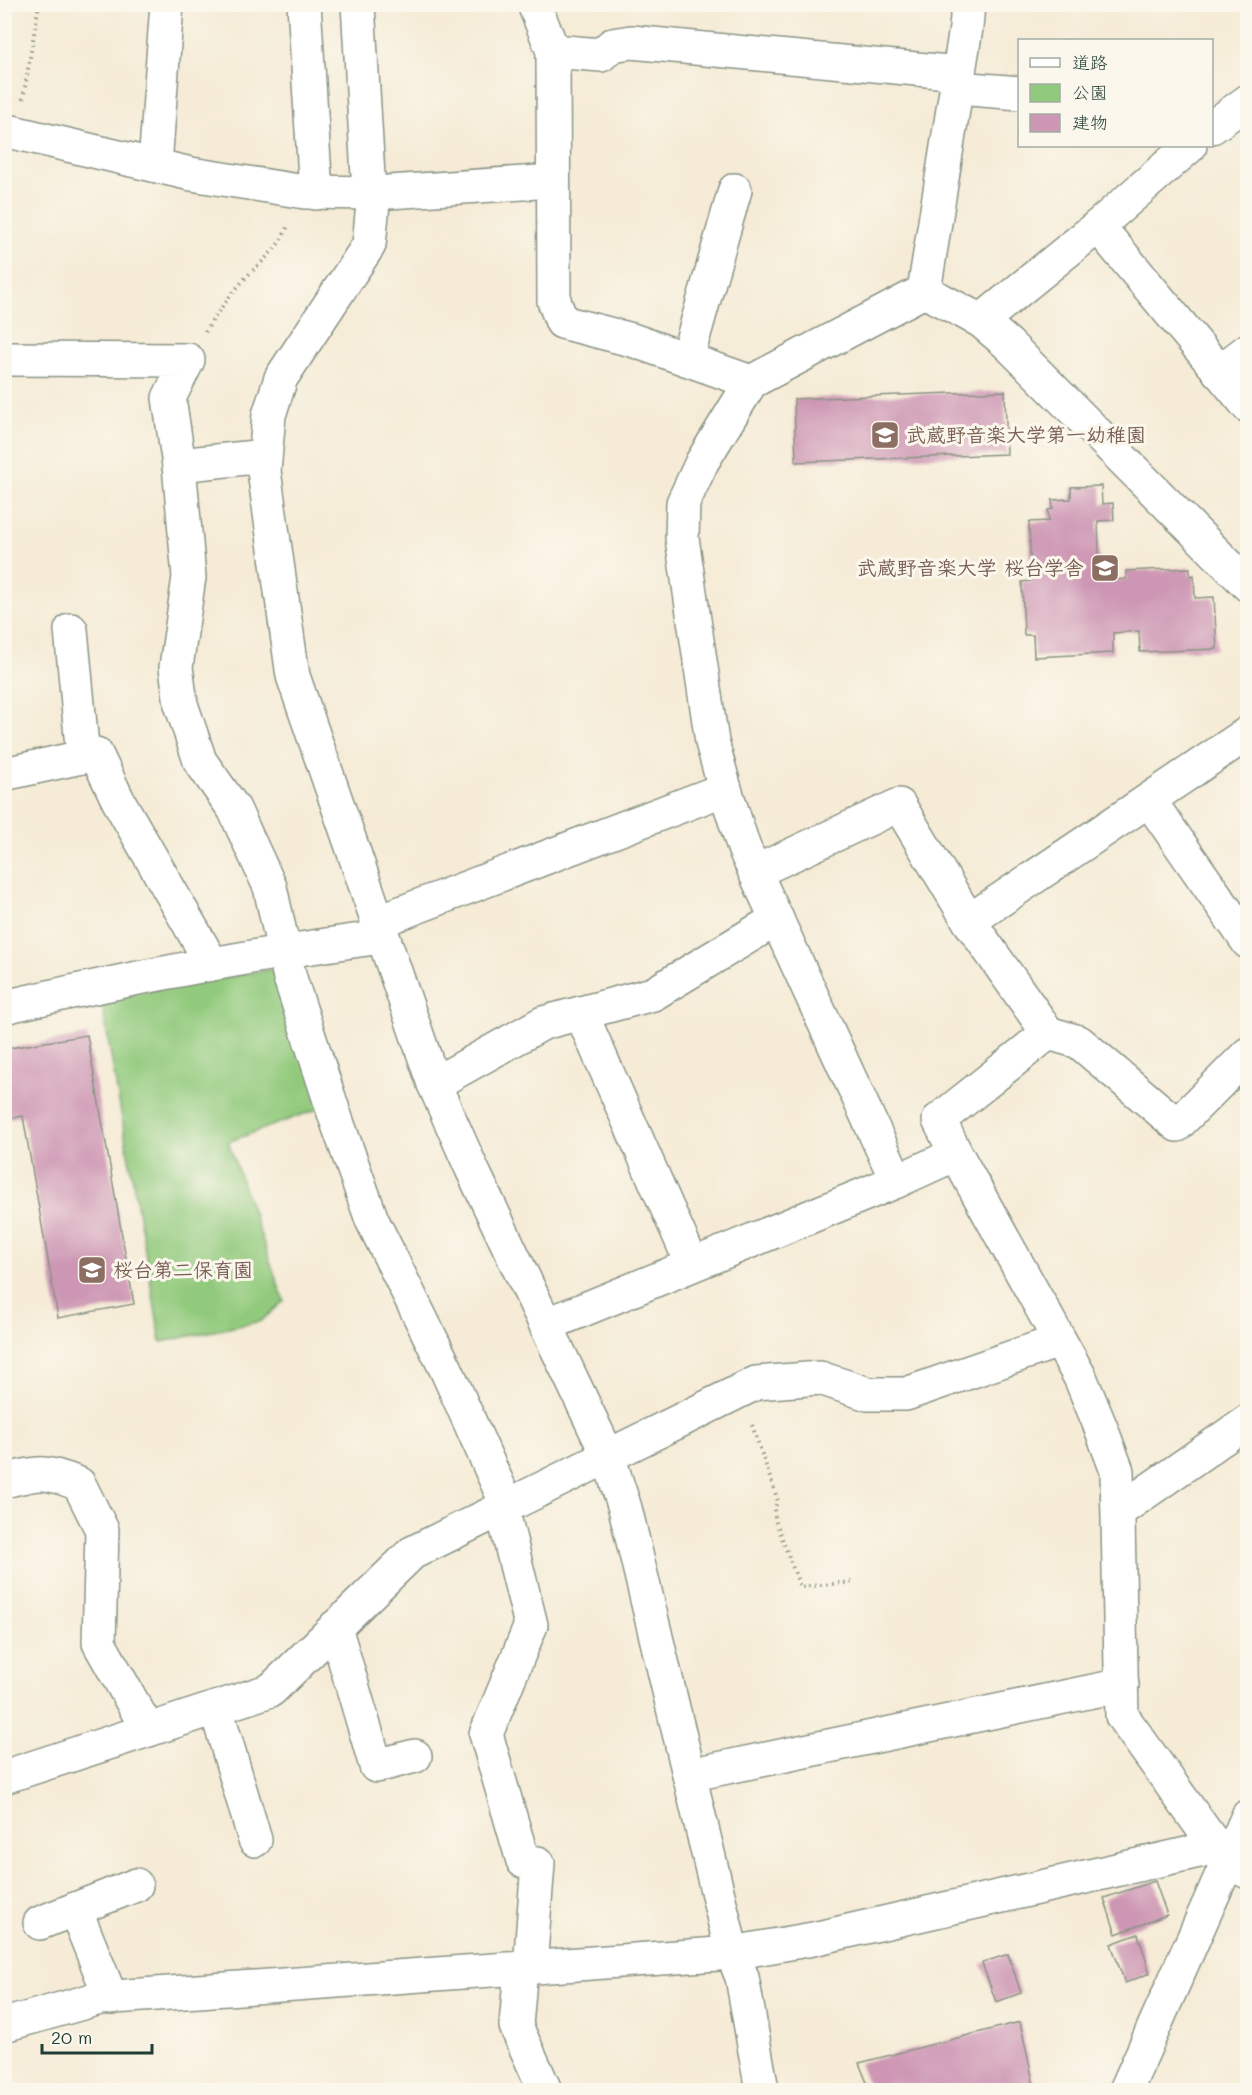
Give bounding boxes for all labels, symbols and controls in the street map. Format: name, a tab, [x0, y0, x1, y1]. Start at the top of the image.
legend	[1018, 39, 1213, 147]
text: 道路	[1072, 50, 1108, 74]
text: 公園	[1072, 80, 1108, 104]
text: 建物	[1072, 110, 1108, 134]
school or university icon: 武蔵野音楽大学第一幼稚園	[869, 419, 901, 451]
place label: 武蔵野音楽大学第一幼稚園	[906, 421, 1146, 447]
school or university icon: 武蔵野音楽大学 桜台学舎	[1089, 552, 1121, 584]
place label: 武蔵野音楽大学 桜台学舎	[857, 554, 1084, 580]
school or university icon: 桜台第二保育園	[76, 1254, 108, 1286]
place label: 桜台第二保育園	[113, 1256, 253, 1282]
scale bar	[42, 2017, 152, 2055]
text: 20 m	[51, 2025, 92, 2049]

